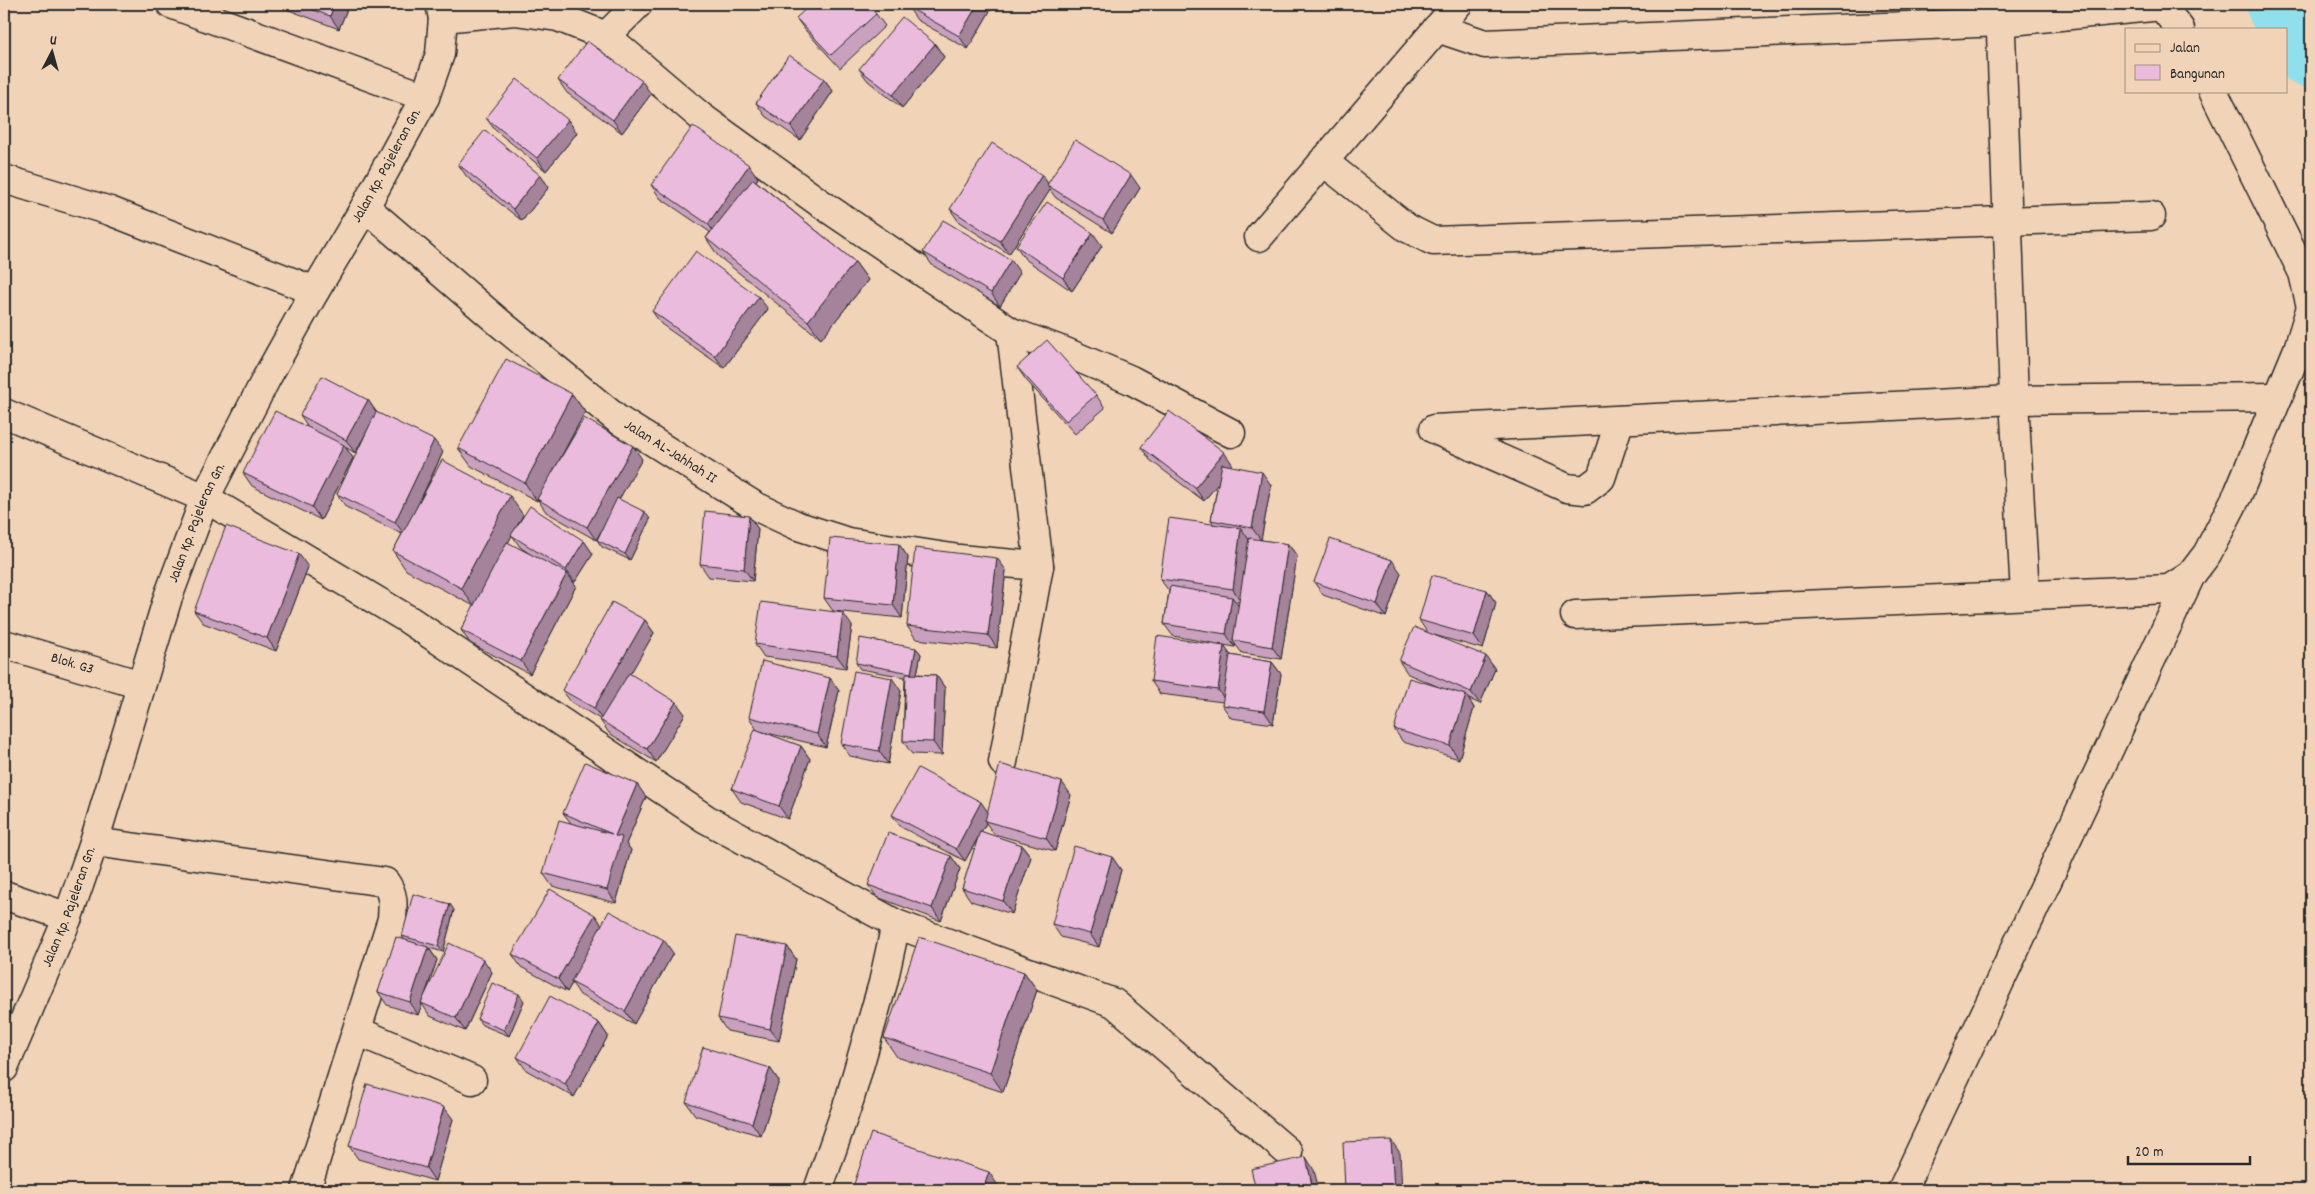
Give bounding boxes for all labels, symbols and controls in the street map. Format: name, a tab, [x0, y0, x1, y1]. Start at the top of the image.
north arrow	[28, 28, 78, 78]
legend	[2125, 28, 2288, 92]
text: U	[49, 31, 58, 51]
text: Jalan	[2170, 38, 2200, 60]
text: Bangunan	[2170, 64, 2225, 86]
street label: Jalan Kp. Pajeleran Gn.	[347, 104, 428, 227]
street label: Jalan AL-Jahhah II	[619, 415, 721, 490]
street label: Jalan Kp. Pajeleran Gn.	[163, 459, 232, 586]
street label: Blok. G3	[48, 648, 96, 681]
street label: Jalan Kp. Pajeleran Gn.	[37, 844, 103, 971]
scale bar	[2128, 1134, 2250, 1166]
text: 20 m	[2135, 1142, 2163, 1164]

